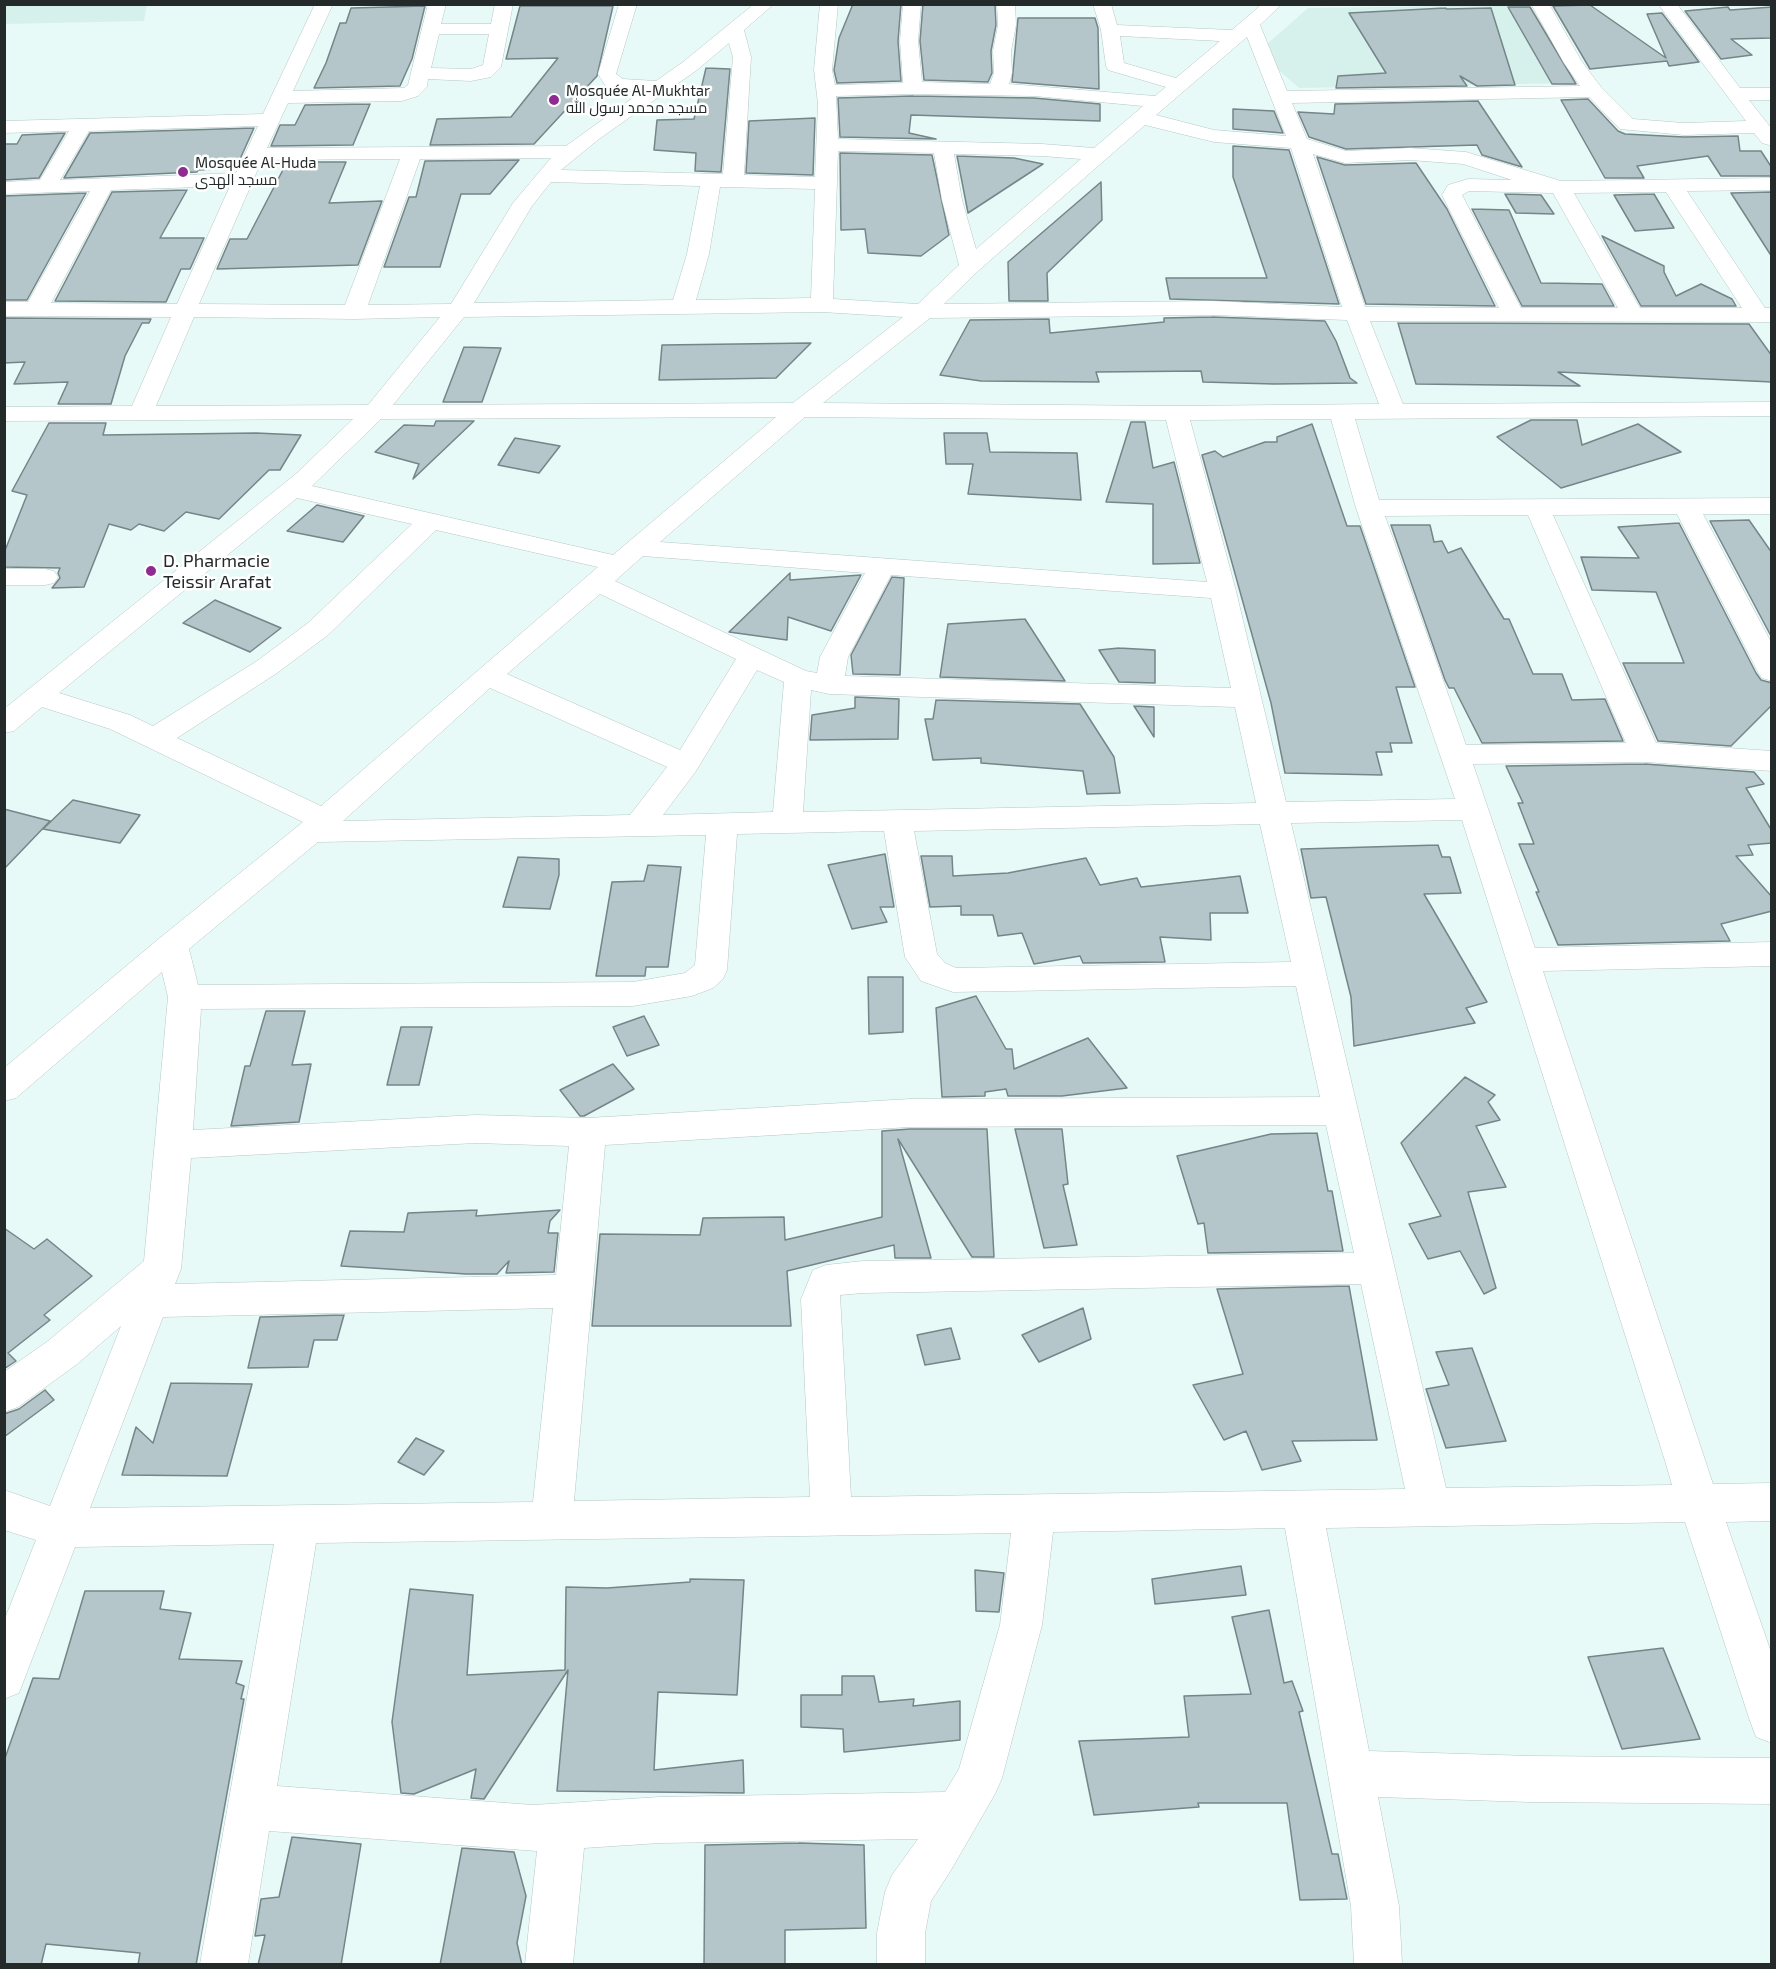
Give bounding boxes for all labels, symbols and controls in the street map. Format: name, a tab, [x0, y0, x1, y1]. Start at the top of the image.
place label: Mosquée Al-Mukhtar مسجد محمد رسول الله	[566, 82, 710, 117]
marker: Mosquée Al-Mukhtar مسجد محمد رسول الله	[547, 93, 561, 107]
place label: Mosquée Al-Huda مسجد الهدى	[195, 154, 316, 189]
marker: Mosquée Al-Huda مسجد الهدى	[176, 165, 190, 179]
place label: D. Pharmacie Teissir Arafat	[163, 550, 271, 592]
marker: D. Pharmacie Teissir Arafat	[144, 564, 158, 578]

